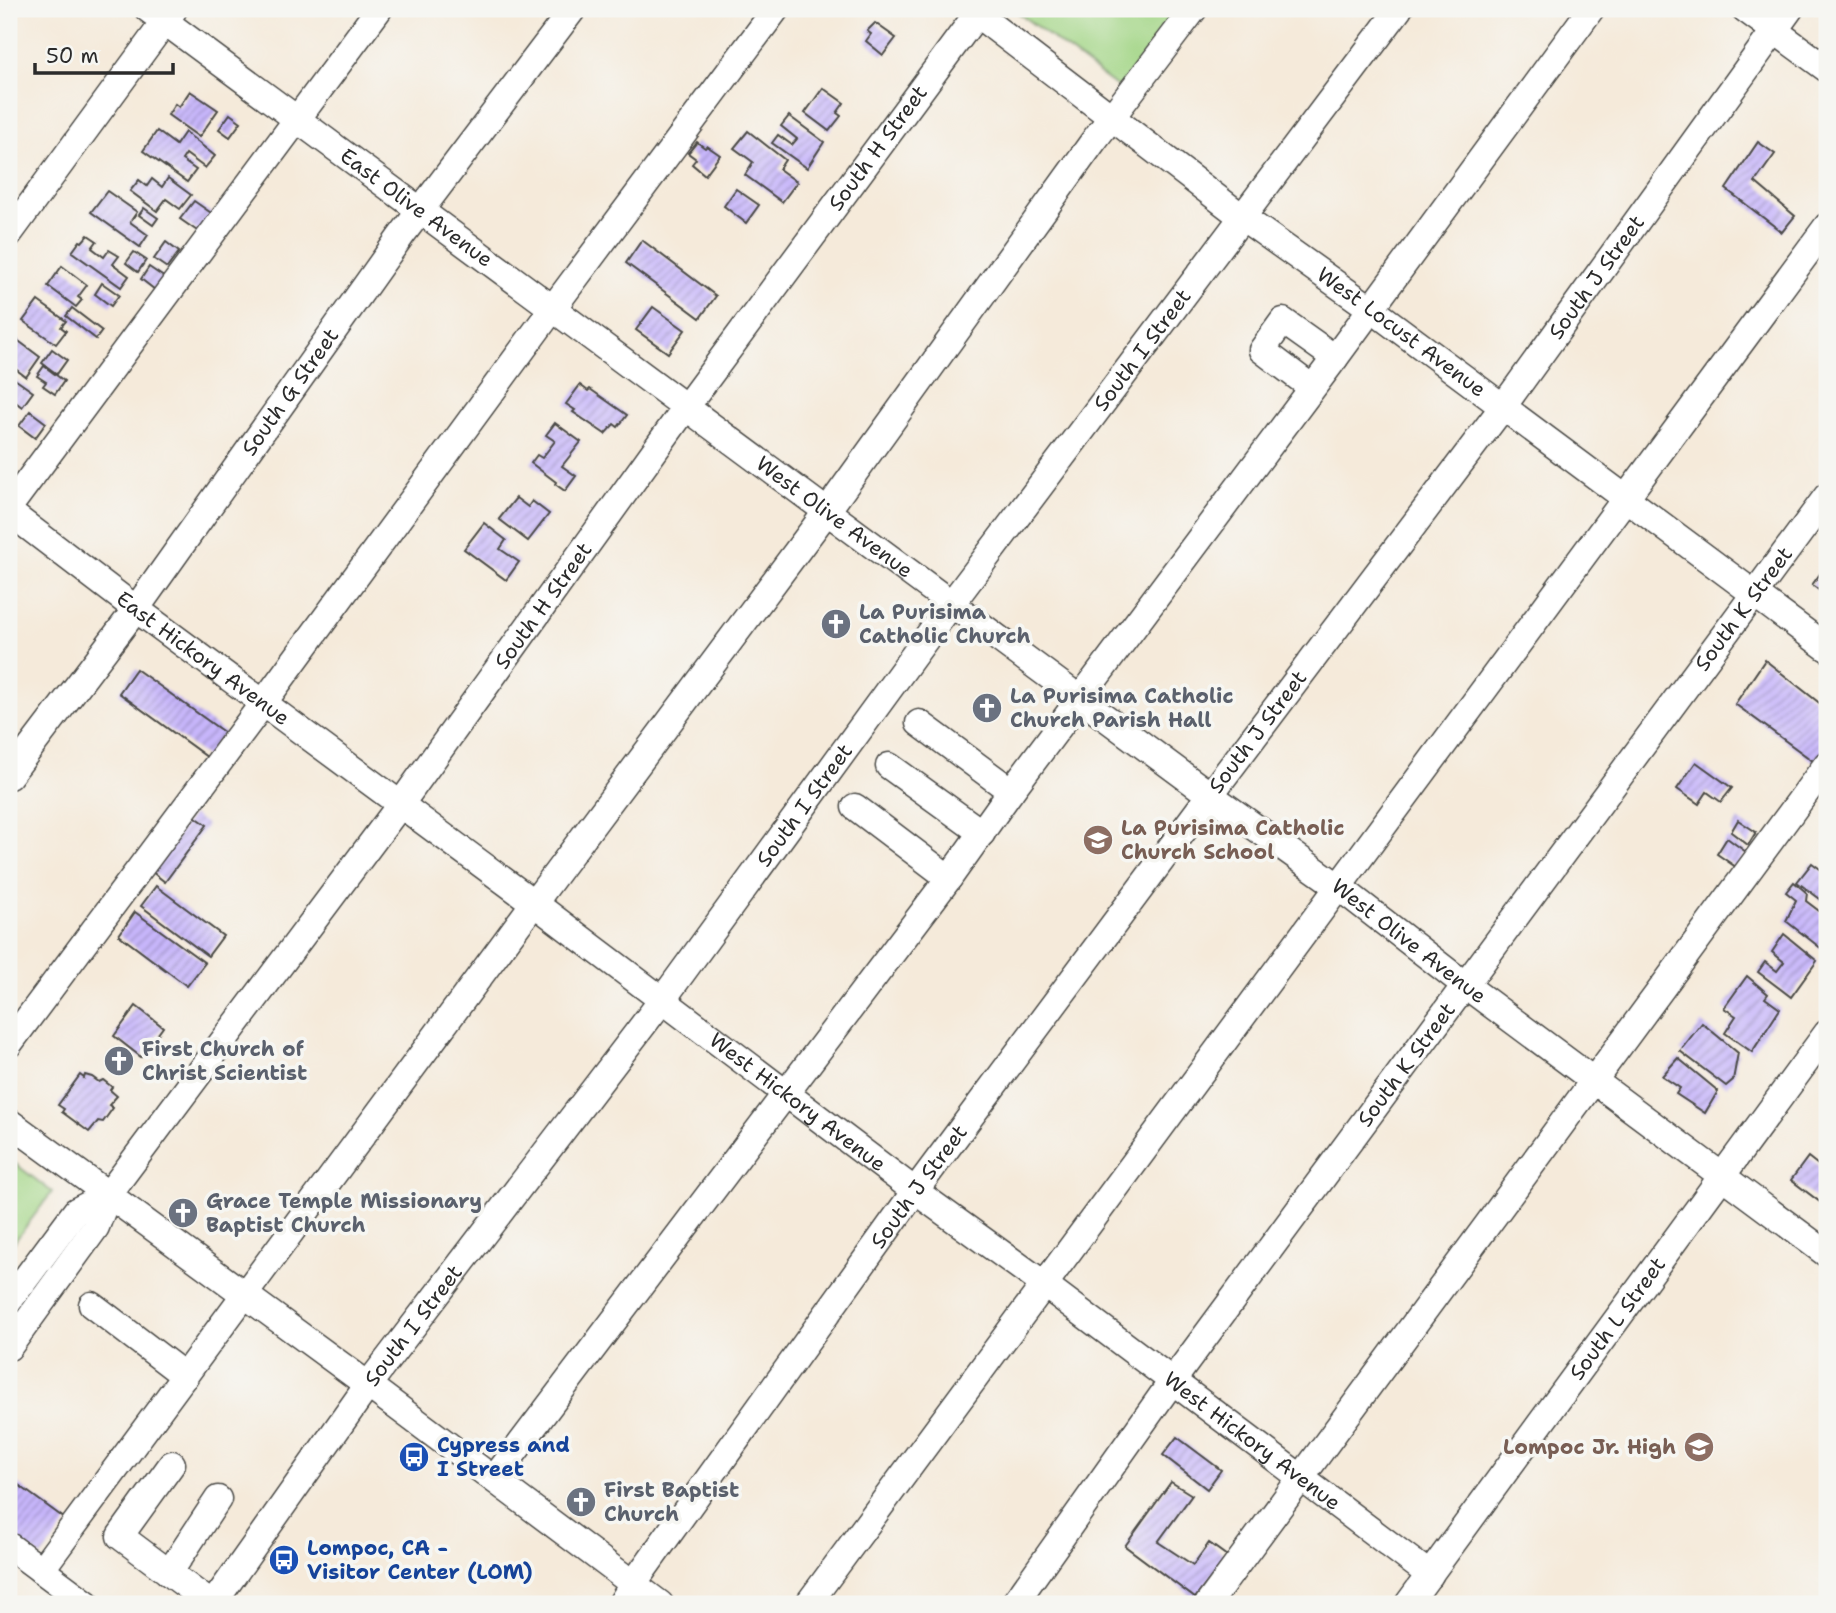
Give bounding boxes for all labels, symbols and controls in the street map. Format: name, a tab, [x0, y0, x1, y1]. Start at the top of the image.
scale bar	[35, 32, 173, 76]
text: 50 m	[46, 42, 99, 70]
street label: South H Street	[822, 80, 934, 216]
street label: East Olive Avenue	[334, 142, 499, 274]
street label: South J Street	[1542, 209, 1651, 345]
street label: West Locust Avenue	[1311, 261, 1492, 404]
street label: South I Street	[1087, 283, 1197, 417]
street label: South G Street	[235, 323, 345, 461]
street label: West Olive Avenue	[750, 450, 919, 584]
street label: South H Street	[488, 537, 598, 675]
street label: South K Street	[1688, 541, 1799, 677]
street label: East Hickory Avenue	[110, 585, 295, 732]
place label: La Purisima Catholic Church	[859, 598, 1031, 650]
church icon: La Purisima Catholic Church	[819, 607, 853, 641]
street label: South J Street	[1202, 665, 1313, 799]
place label: La Purisima Catholic Church Parish Hall	[1010, 682, 1234, 734]
church icon: La Purisima Catholic Church Parish Hall	[970, 691, 1004, 725]
street label: South I Street	[750, 738, 859, 872]
place label: La Purisima Catholic Church School	[1121, 814, 1345, 866]
school or university icon: La Purisima Catholic Church School	[1081, 823, 1115, 857]
street label: West Olive Avenue	[1326, 872, 1492, 1010]
street label: South K Street	[1351, 997, 1462, 1132]
street label: West Hickory Avenue	[704, 1026, 892, 1178]
place label: First Church of Christ Scientist	[142, 1035, 307, 1087]
church icon: First Church of Christ Scientist	[102, 1044, 136, 1078]
street label: South J Street	[864, 1119, 974, 1254]
place label: Grace Temple Missionary Baptist Church	[206, 1187, 482, 1239]
church icon: Grace Temple Missionary Baptist Church	[166, 1196, 200, 1230]
street label: South L Street	[1563, 1252, 1672, 1386]
street label: South I Street	[358, 1259, 469, 1392]
street label: West Hickory Avenue	[1158, 1365, 1346, 1517]
school or university icon: Lompoc Jr. High	[1682, 1430, 1716, 1464]
place label: Cypress and I Street	[437, 1431, 570, 1483]
place label: Lompoc Jr. High	[1503, 1433, 1676, 1461]
bus stop icon: Cypress and I Street	[397, 1440, 431, 1474]
place label: First Baptist Church	[604, 1476, 739, 1528]
church icon: First Baptist Church	[564, 1485, 598, 1519]
place label: Lompoc, CA - Visitor Center (LOM)	[307, 1534, 533, 1586]
bus stop icon: Lompoc, CA - Visitor Center (LOM)	[267, 1543, 301, 1577]

